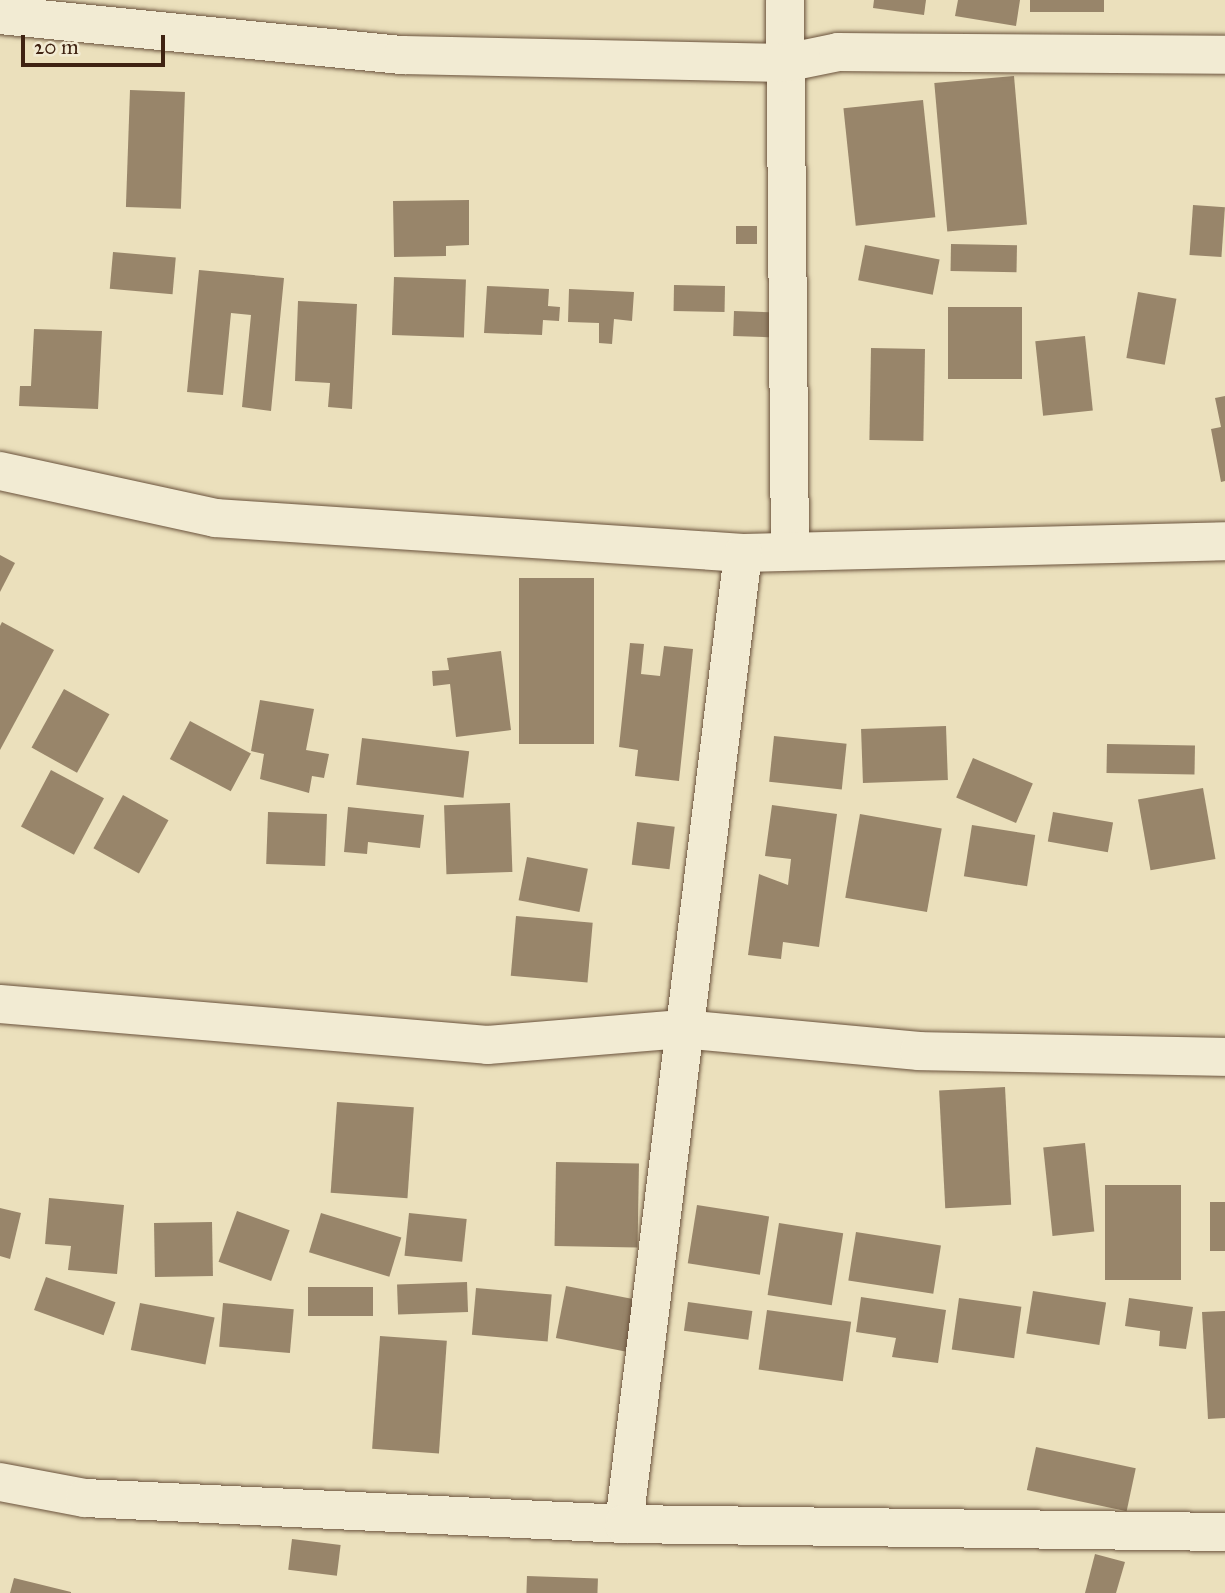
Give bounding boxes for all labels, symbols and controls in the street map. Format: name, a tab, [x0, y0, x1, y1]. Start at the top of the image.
scale bar	[24, 21, 168, 65]
text: 20 m	[34, 34, 79, 60]

